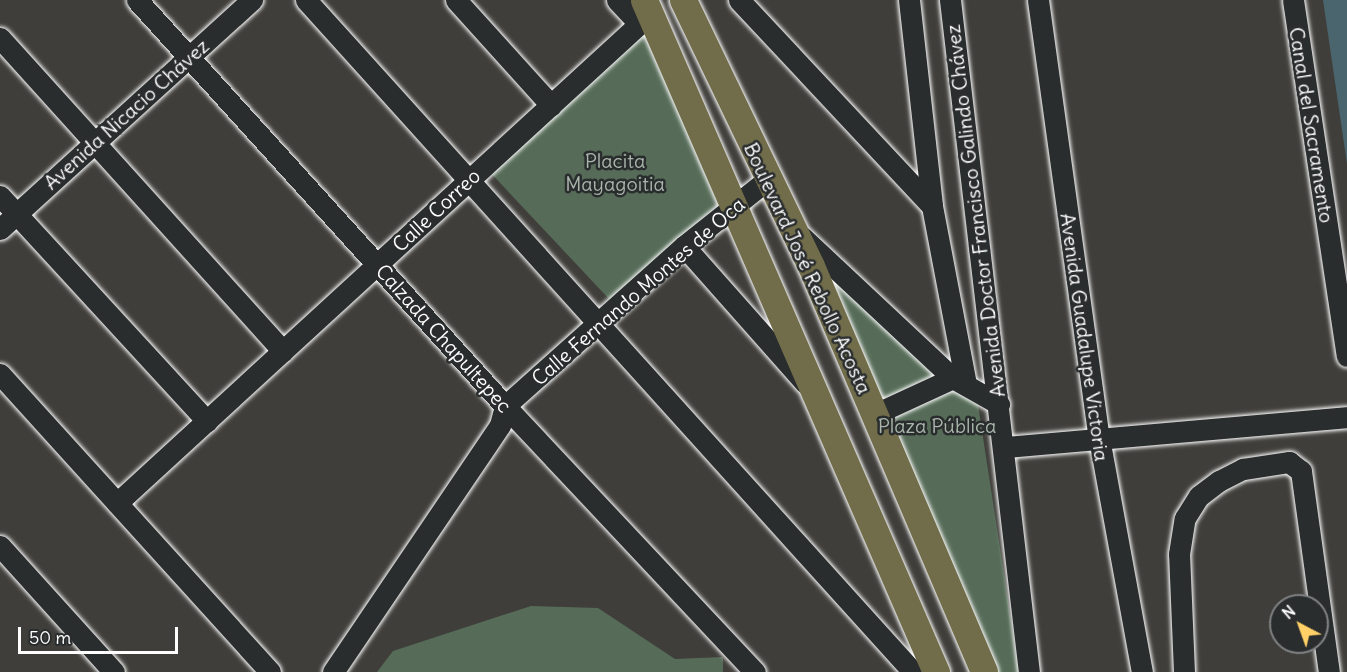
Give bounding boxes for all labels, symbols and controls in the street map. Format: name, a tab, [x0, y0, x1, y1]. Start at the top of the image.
street label: Avenida Doctor Francisco Galindo Chávez	[940, 23, 1010, 399]
street label: Canal del Sacramento	[1285, 25, 1339, 225]
street label: Avenida Nicacio Chávez	[39, 34, 213, 194]
street label: Boulevard José Rebollo Acosta	[739, 139, 877, 397]
park label: Placita Mayagoitia	[565, 149, 665, 196]
street label: Calle Correo	[387, 163, 485, 257]
street label: Calle Fernando Montes de Oca	[527, 192, 749, 390]
street label: Avenida Guadalupe Victoria	[1056, 212, 1114, 462]
street label: Calzada Chapultepec	[371, 259, 517, 417]
park label: Plaza Pública	[878, 413, 996, 437]
north arrow	[1269, 594, 1329, 654]
text: N	[1278, 601, 1299, 623]
scale bar	[21, 615, 182, 653]
text: 50 m	[29, 626, 71, 649]

